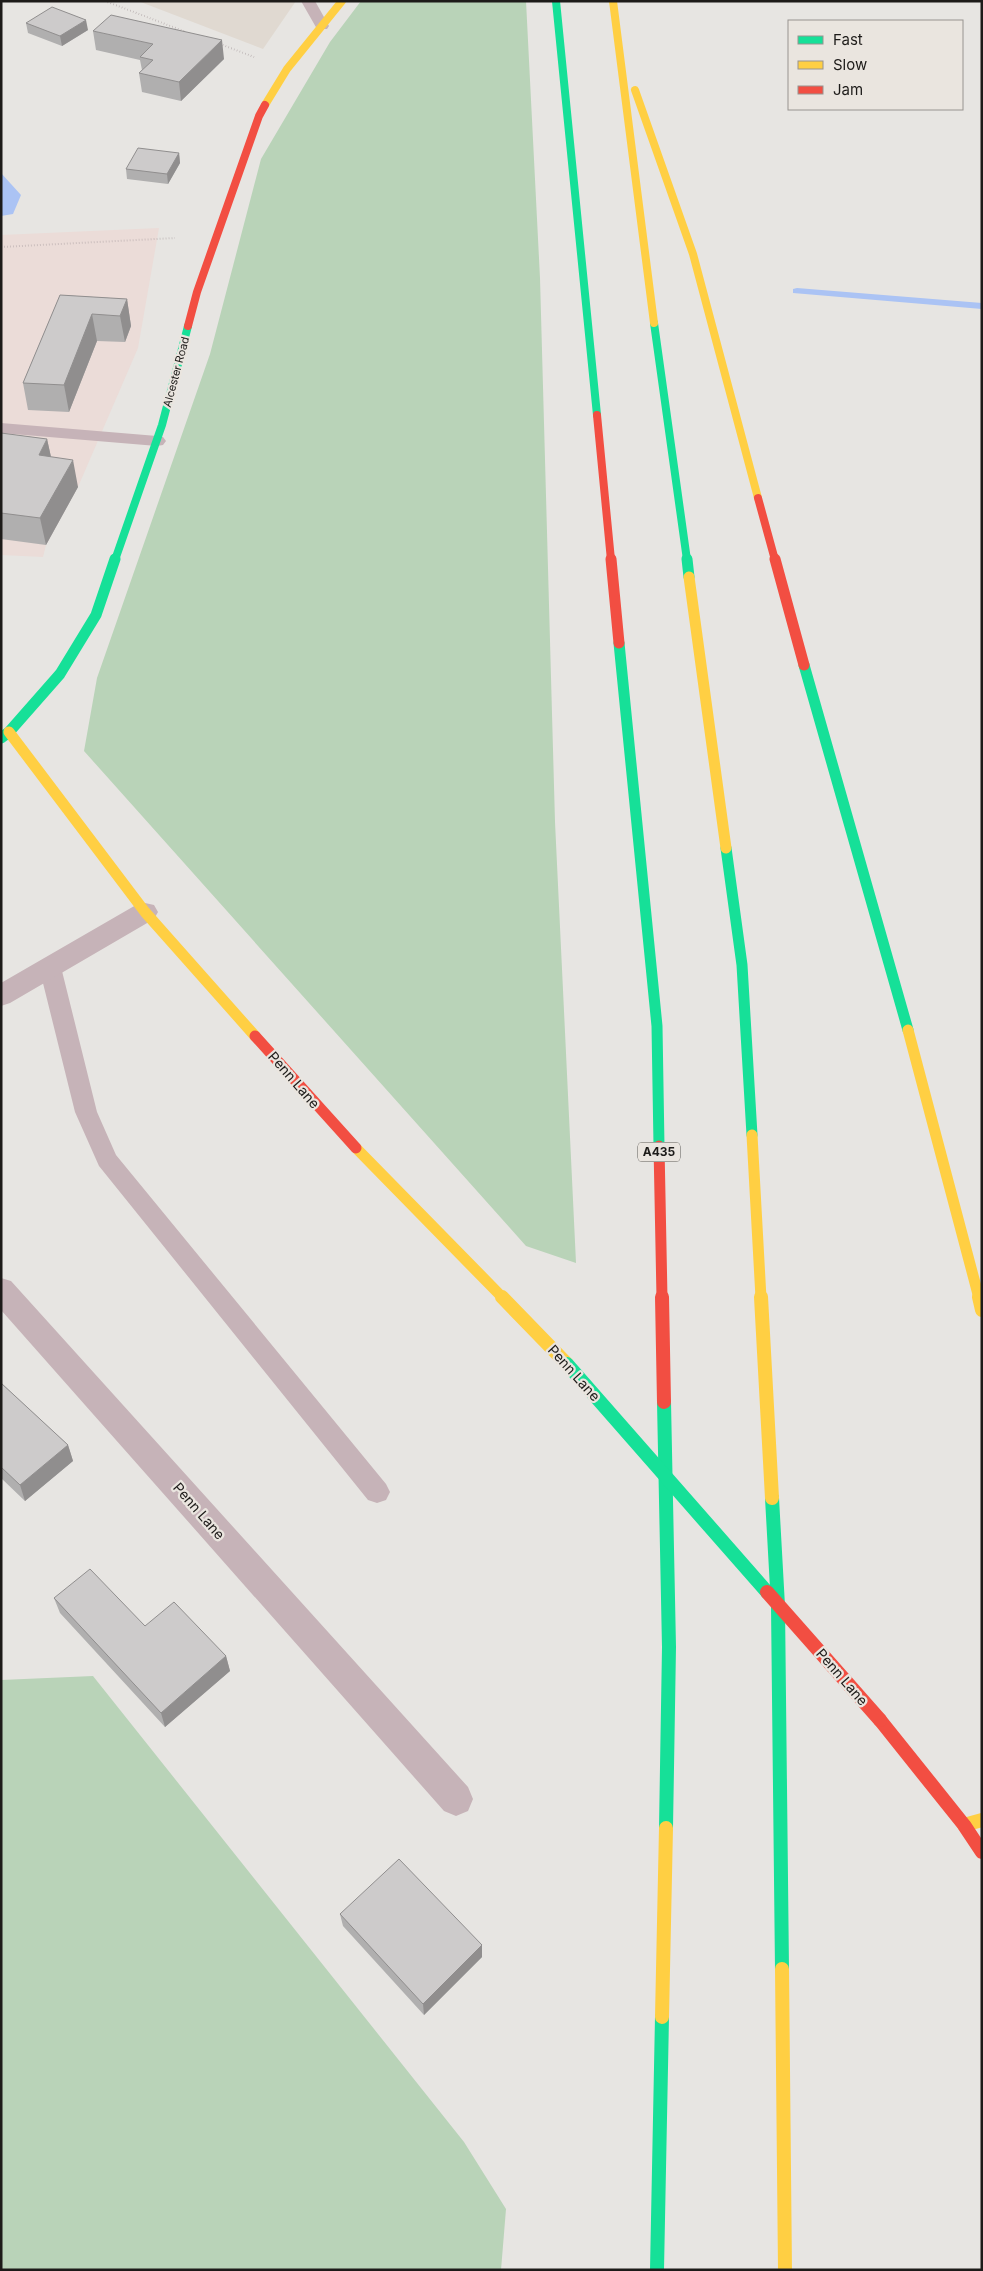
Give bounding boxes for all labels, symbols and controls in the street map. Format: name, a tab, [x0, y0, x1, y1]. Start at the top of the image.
legend	[788, 20, 963, 110]
text: Fast	[833, 30, 863, 49]
text: Slow	[833, 55, 867, 74]
text: Jam	[833, 80, 863, 99]
street label: Alcester Road	[160, 335, 192, 409]
street label: Penn Lane	[265, 1048, 324, 1112]
road number: A435	[638, 1142, 680, 1162]
street label: Penn Lane	[545, 1341, 604, 1404]
street label: Penn Lane	[170, 1479, 229, 1543]
street label: Penn Lane	[813, 1645, 872, 1709]

